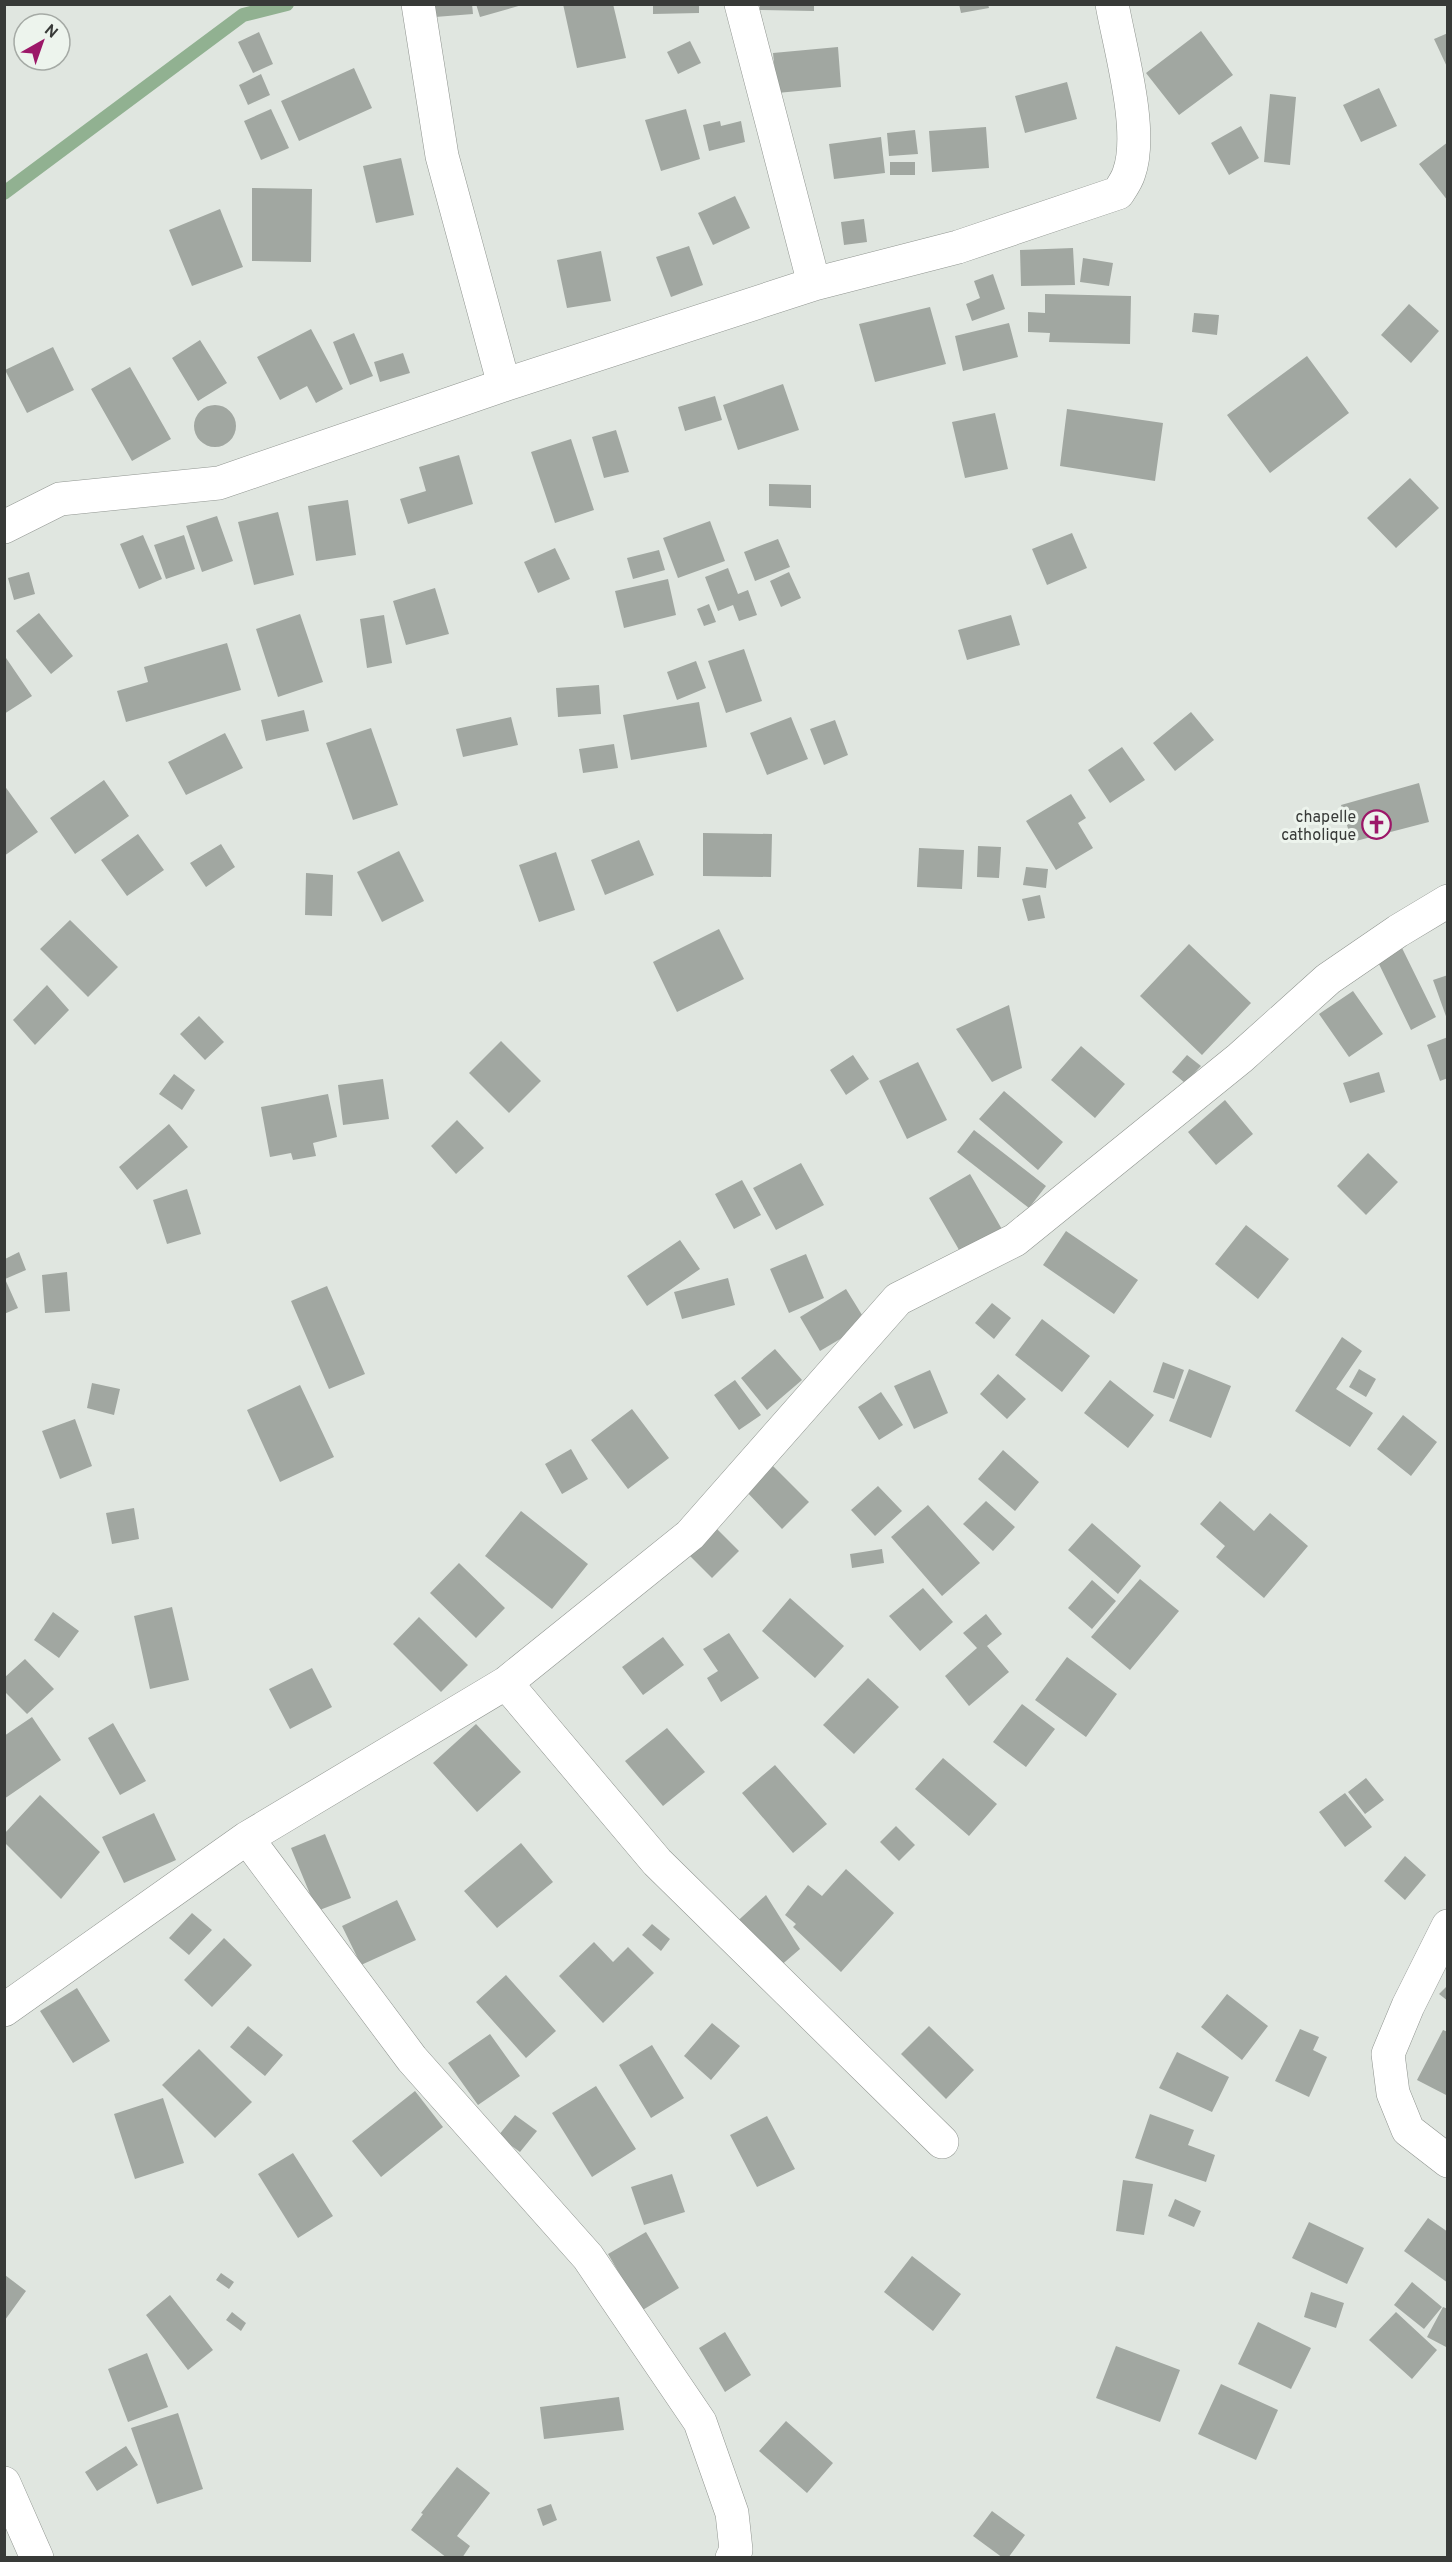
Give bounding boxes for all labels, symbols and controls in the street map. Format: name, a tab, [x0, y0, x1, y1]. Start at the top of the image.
north arrow	[12, 12, 72, 72]
text: N	[40, 21, 61, 43]
place label: chapelle catholique	[1281, 808, 1356, 846]
church icon: chapelle catholique	[1361, 809, 1393, 841]

